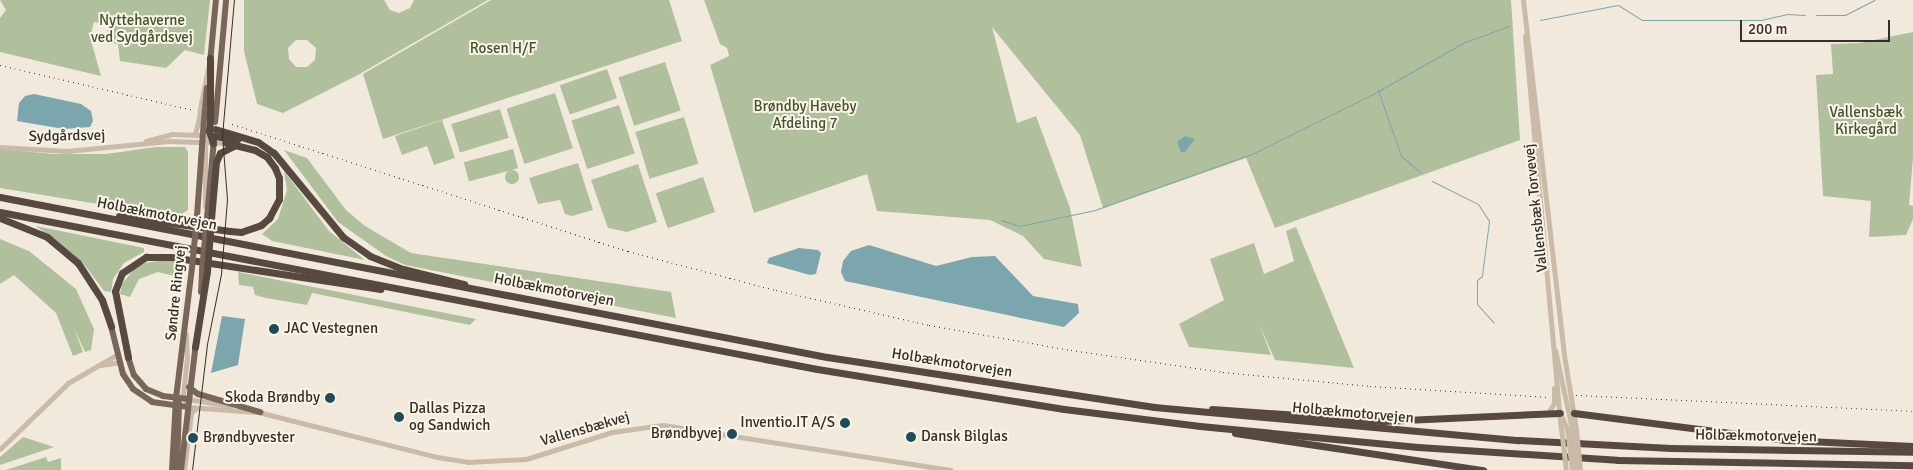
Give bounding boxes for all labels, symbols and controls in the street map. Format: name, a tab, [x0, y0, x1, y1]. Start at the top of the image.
scale bar	[1743, 10, 1893, 42]
park label: Nyttehaverne ved Sydgårdsvej	[91, 11, 193, 46]
text: 200 m	[1748, 20, 1788, 38]
park label: Rosen H/F	[470, 40, 536, 58]
park label: Brøndby Haveby Afdeling 7	[754, 97, 856, 132]
park label: Vallensbæk Kirkegård	[1829, 103, 1903, 138]
street label: Sydgårdsvej	[29, 126, 105, 146]
street label: Vallensbæk Torvevej	[1520, 143, 1552, 273]
street label: Holbækmotorvejen	[95, 194, 219, 234]
street label: Søndre Ringvej	[162, 244, 190, 342]
street label: Holbækmotorvejen	[492, 270, 616, 310]
place label: JAC Vestegnen	[284, 320, 378, 338]
marker: JAC Vestegnen	[268, 323, 280, 335]
street label: Holbækmotorvejen	[890, 345, 1014, 381]
place label: Skoda Brøndby	[225, 389, 320, 407]
marker: Skoda Brøndby	[324, 392, 336, 404]
place label: Dallas Pizza og Sandwich	[409, 399, 490, 434]
street label: Holbækmotorvejen	[1291, 399, 1415, 427]
street label: Vallensbækvej	[538, 408, 632, 450]
marker: Dallas Pizza og Sandwich	[393, 411, 405, 423]
place label: Inventio.IT A/S	[740, 414, 835, 432]
marker: Inventio.IT A/S	[839, 417, 851, 429]
place label: Brøndbyvej	[651, 425, 722, 443]
street label: Holbækmotorvejen	[1695, 426, 1817, 446]
marker: Brøndbyvej	[726, 428, 738, 440]
place label: Dansk Bilglas	[921, 428, 1008, 446]
place label: Brøndbyvester	[203, 429, 295, 447]
marker: Dansk Bilglas	[905, 431, 917, 443]
marker: Brøndbyvester	[187, 432, 199, 444]

